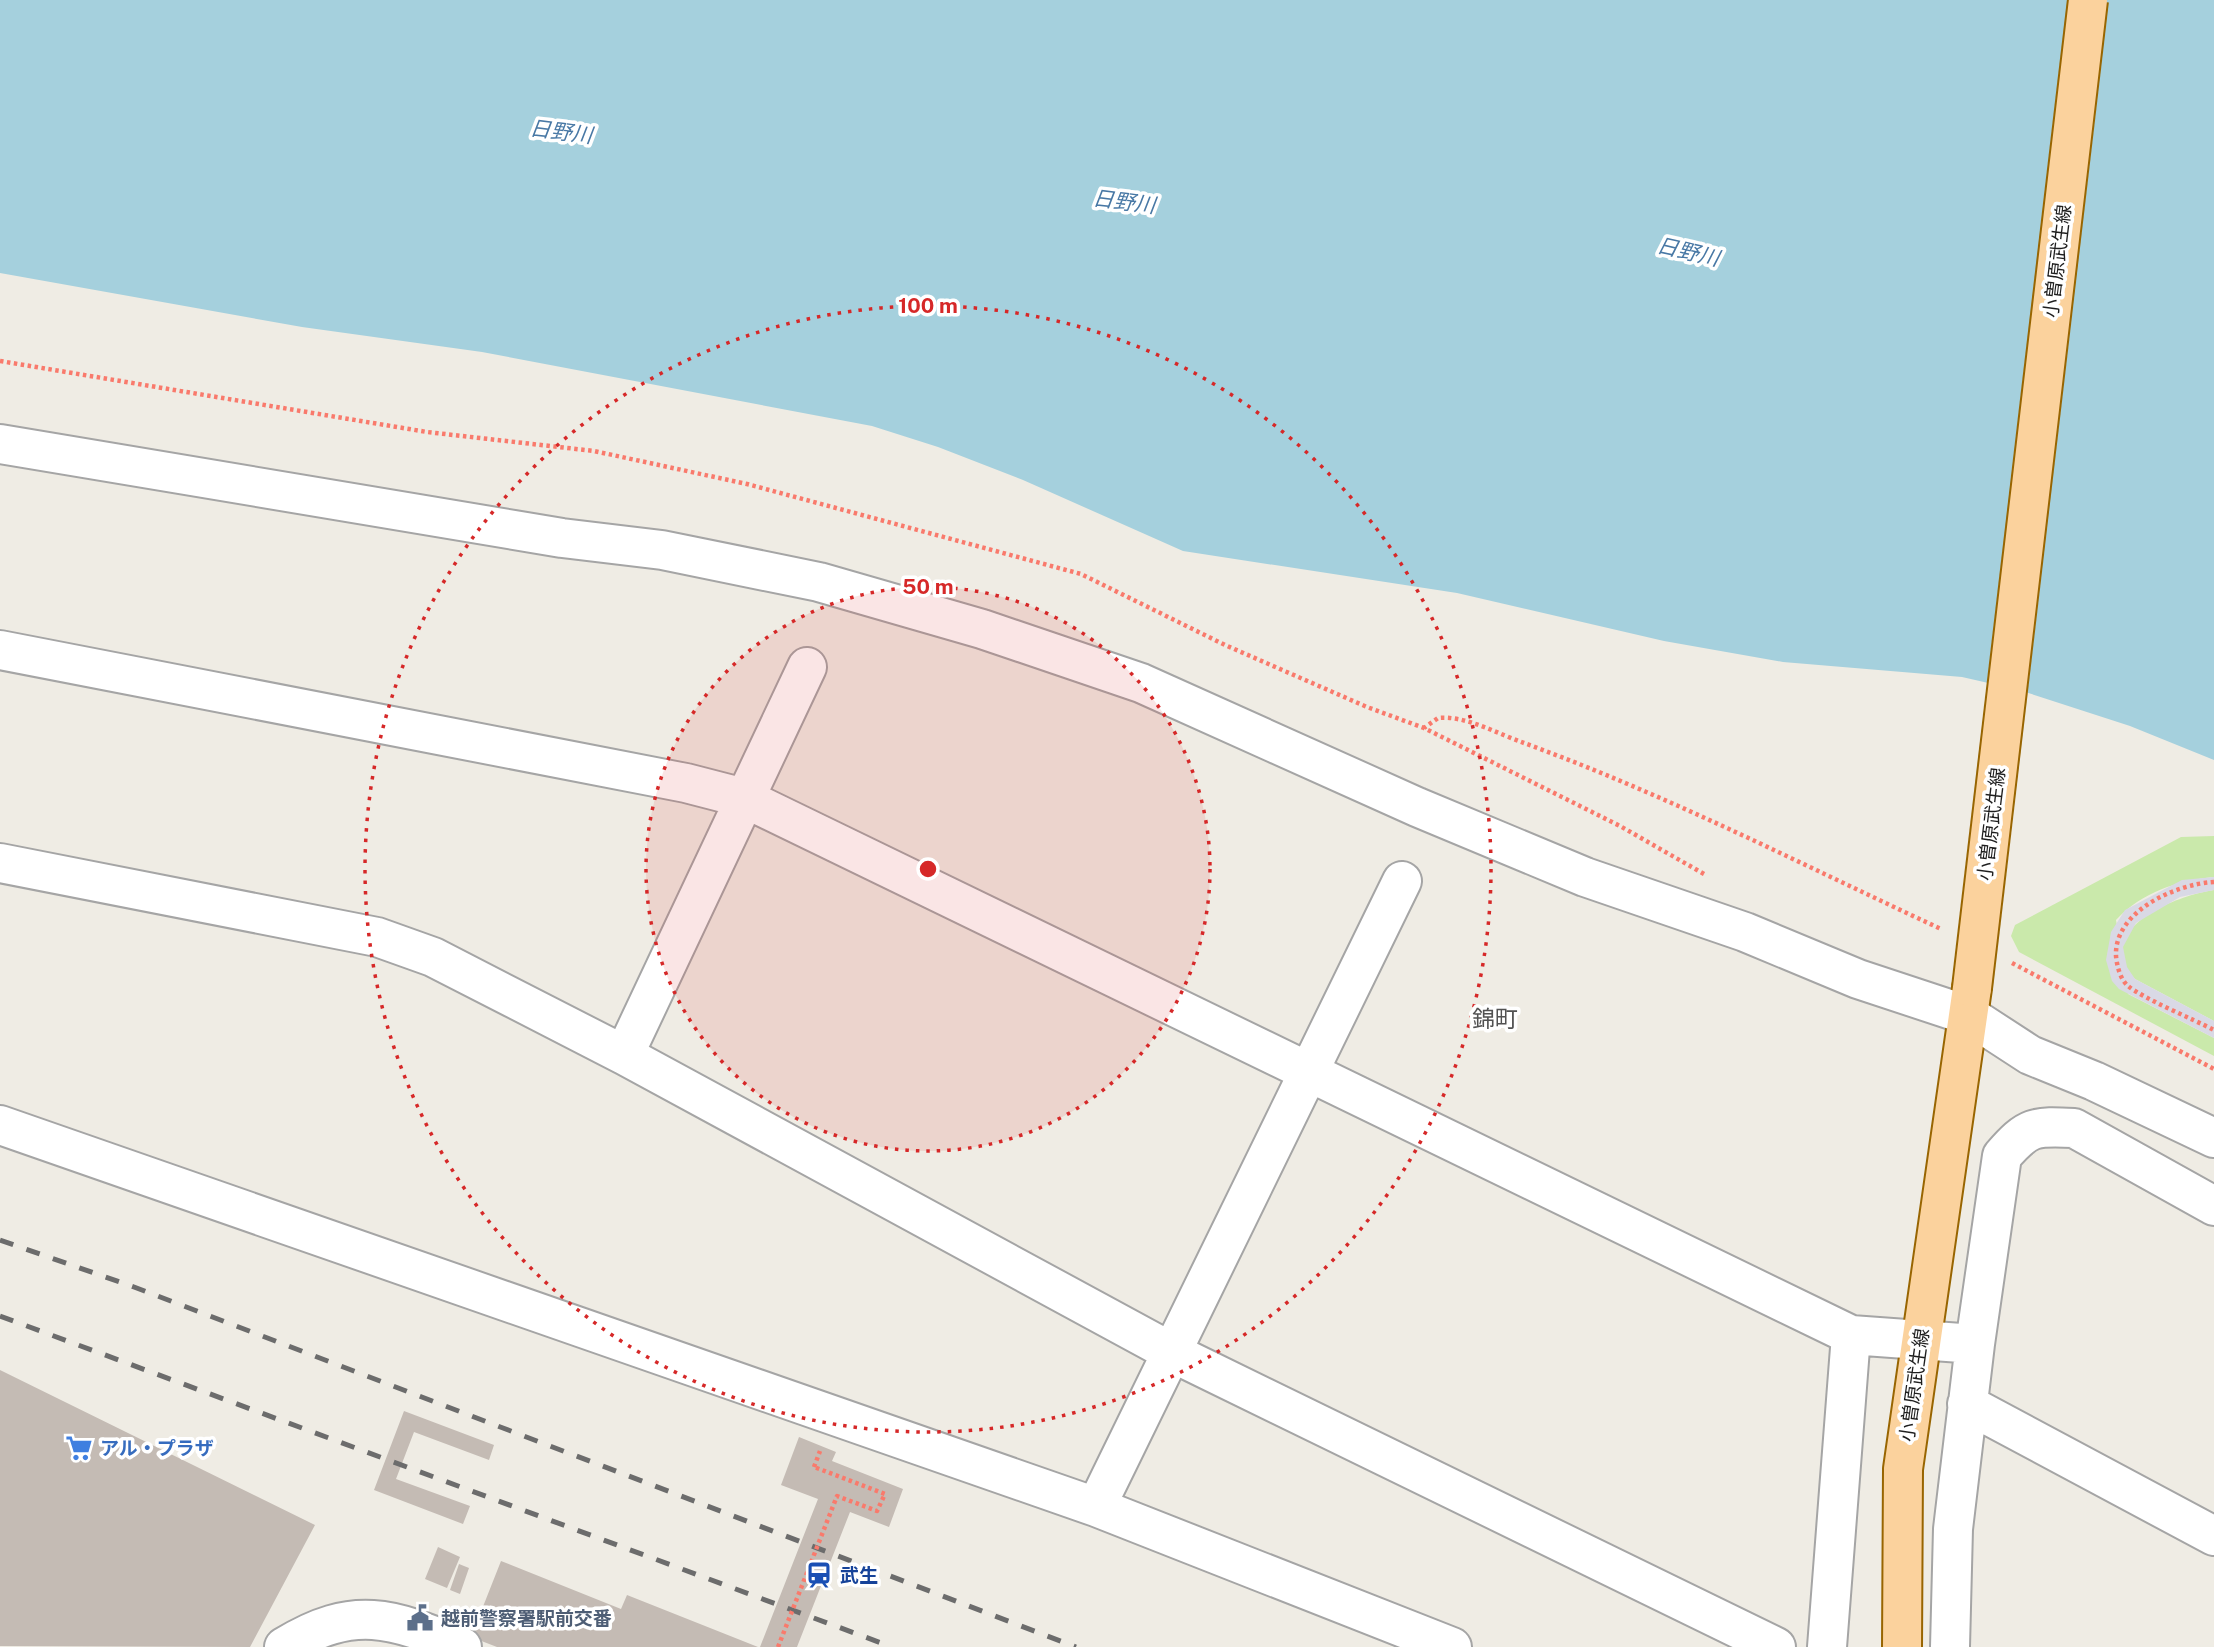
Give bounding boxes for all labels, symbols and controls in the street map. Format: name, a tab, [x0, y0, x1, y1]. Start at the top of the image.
water label: 日野川	[528, 115, 596, 148]
water label: 日野川	[1091, 185, 1159, 218]
street label: 小曽原武生線	[2039, 203, 2075, 319]
water label: 日野川	[1655, 232, 1724, 271]
text: 100 m	[898, 293, 958, 318]
text: 50 m	[902, 574, 954, 599]
street label: 小曽原武生線	[1973, 766, 2009, 882]
centre of rings	[916, 857, 940, 881]
district label: 錦町	[1472, 1005, 1518, 1032]
street label: 小曽原武生線	[1895, 1327, 1933, 1443]
supermarket icon: アル・プラザ	[64, 1433, 94, 1463]
place label: アル・プラザ	[100, 1437, 214, 1459]
station icon: 武生	[804, 1560, 834, 1590]
place label: 武生	[840, 1564, 878, 1586]
public building icon: 越前警察署駅前交番	[405, 1603, 435, 1633]
place label: 越前警察署駅前交番	[441, 1607, 612, 1629]

